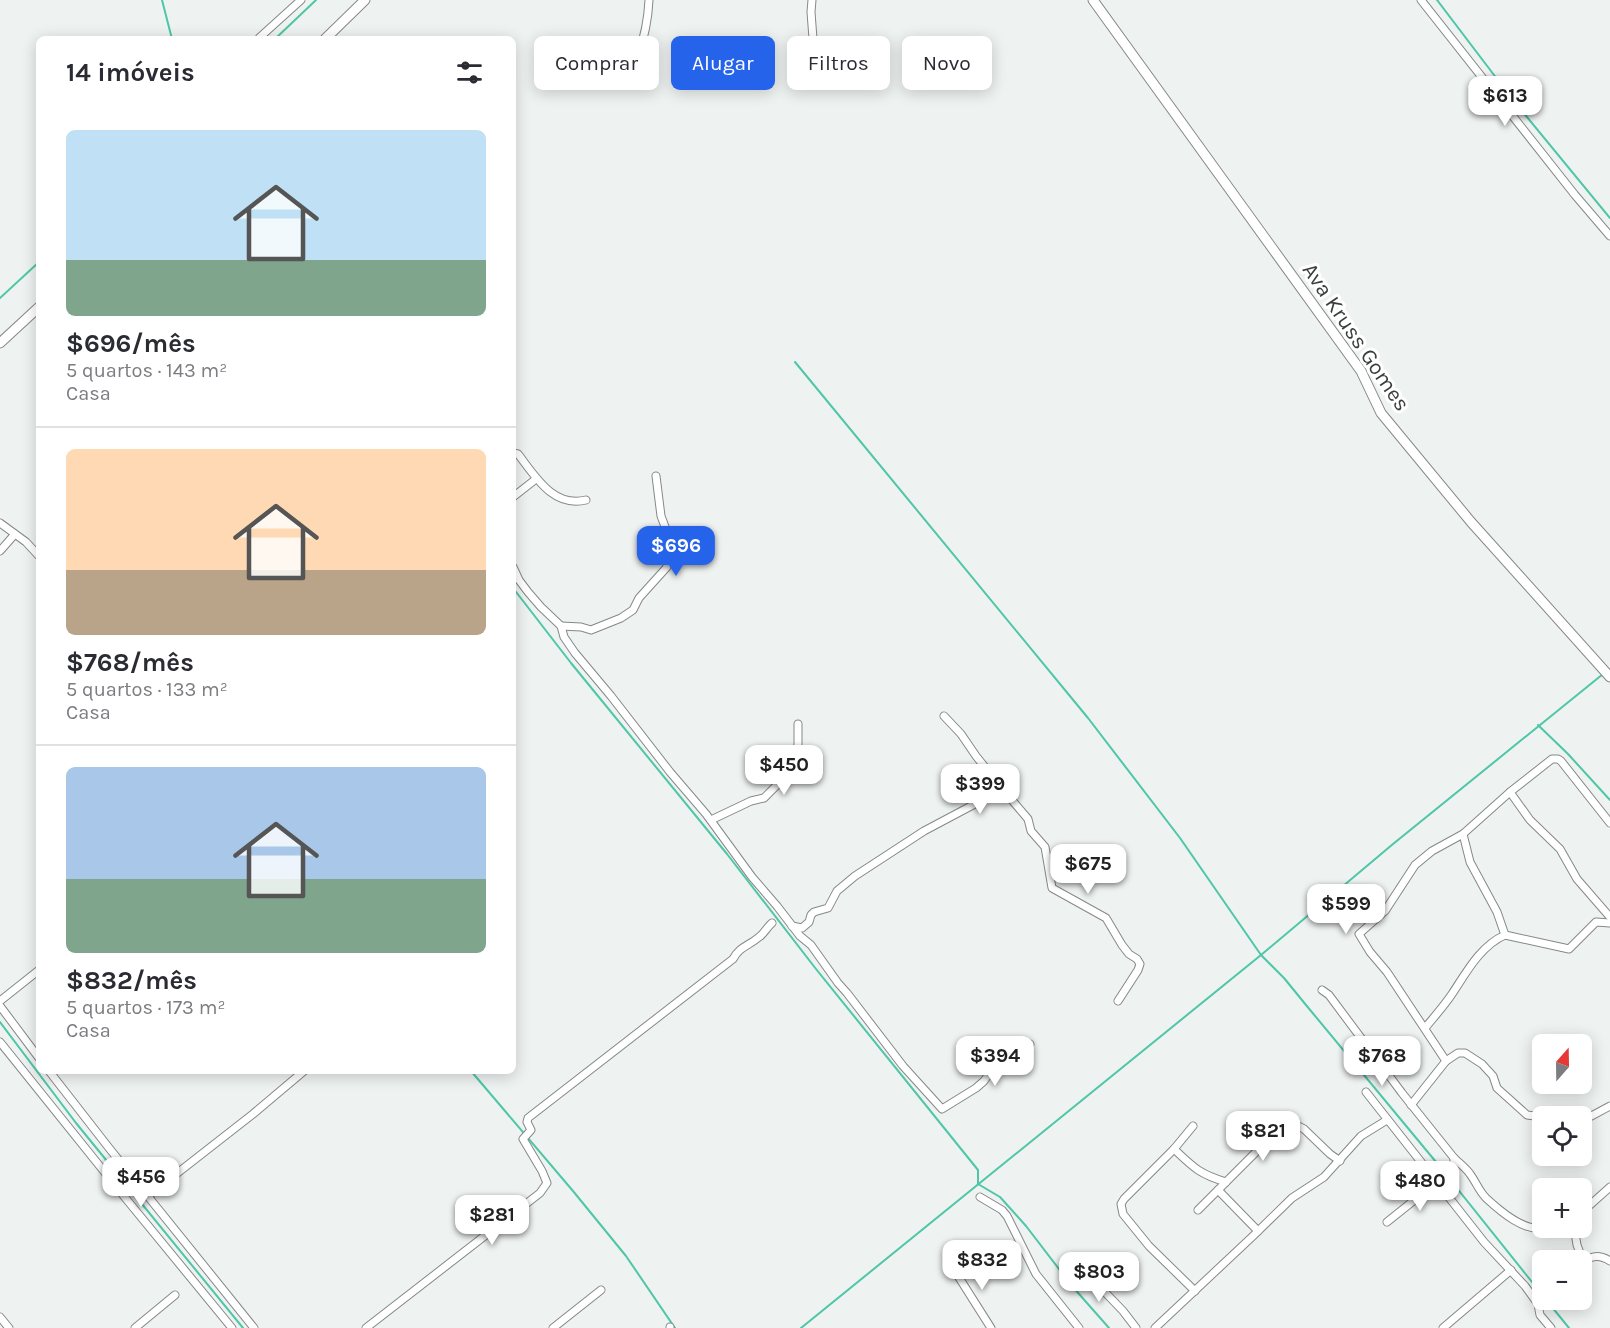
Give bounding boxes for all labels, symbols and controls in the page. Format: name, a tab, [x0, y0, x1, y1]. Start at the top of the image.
chip: Comprar	[534, 36, 659, 90]
chip: Alugar	[671, 36, 775, 90]
chip: Filtros	[787, 36, 890, 90]
chip: Novo	[902, 36, 992, 90]
icon: filters	[453, 56, 486, 89]
text: 14 imóveis	[66, 57, 195, 88]
pin: $613	[1469, 76, 1541, 127]
text: $613	[1482, 84, 1528, 107]
icon: home	[222, 169, 330, 277]
street label: Ava Kruss Gomes	[1297, 258, 1415, 416]
text: $696/mês	[66, 328, 196, 359]
text: 5 quartos · 143 m²	[66, 359, 227, 382]
text: Casa	[66, 382, 111, 405]
icon: home	[222, 488, 330, 596]
pin: $696	[640, 526, 712, 577]
text: $696	[651, 534, 701, 557]
text: $768/mês	[66, 647, 194, 678]
text: 5 quartos · 133 m²	[66, 678, 228, 701]
text: Casa	[66, 701, 111, 724]
pin: $450	[748, 745, 820, 796]
text: $450	[759, 753, 809, 776]
pin: $399	[944, 764, 1016, 815]
text: $399	[955, 772, 1005, 795]
icon: home	[222, 806, 330, 914]
pin: $675	[1052, 844, 1124, 895]
text: $675	[1064, 852, 1112, 875]
pin: $599	[1310, 884, 1382, 935]
text: $599	[1321, 892, 1371, 915]
text: $832/mês	[66, 965, 197, 996]
text: 5 quartos · 173 m²	[66, 996, 225, 1019]
text: Casa	[66, 1019, 111, 1042]
north arrow	[1532, 1034, 1592, 1094]
map controls	[1532, 1034, 1592, 1310]
pin: $394	[959, 1036, 1031, 1087]
pin: $768	[1346, 1036, 1418, 1087]
text: $394	[970, 1044, 1020, 1067]
text: $768	[1358, 1044, 1406, 1067]
button: locate	[1532, 1106, 1592, 1166]
pin: $821	[1227, 1111, 1299, 1162]
text: $821	[1240, 1119, 1286, 1142]
pin: $456	[105, 1157, 177, 1208]
pin: $480	[1384, 1161, 1456, 1212]
text: $456	[116, 1165, 166, 1188]
text: $480	[1394, 1169, 1446, 1192]
button: +	[1532, 1178, 1592, 1238]
pin: $281	[456, 1195, 528, 1246]
text: $281	[469, 1203, 515, 1226]
pin: $832	[946, 1240, 1018, 1291]
text: $832	[956, 1248, 1008, 1271]
button: −	[1532, 1250, 1592, 1310]
pin: $803	[1063, 1252, 1135, 1303]
text: $803	[1073, 1260, 1125, 1283]

